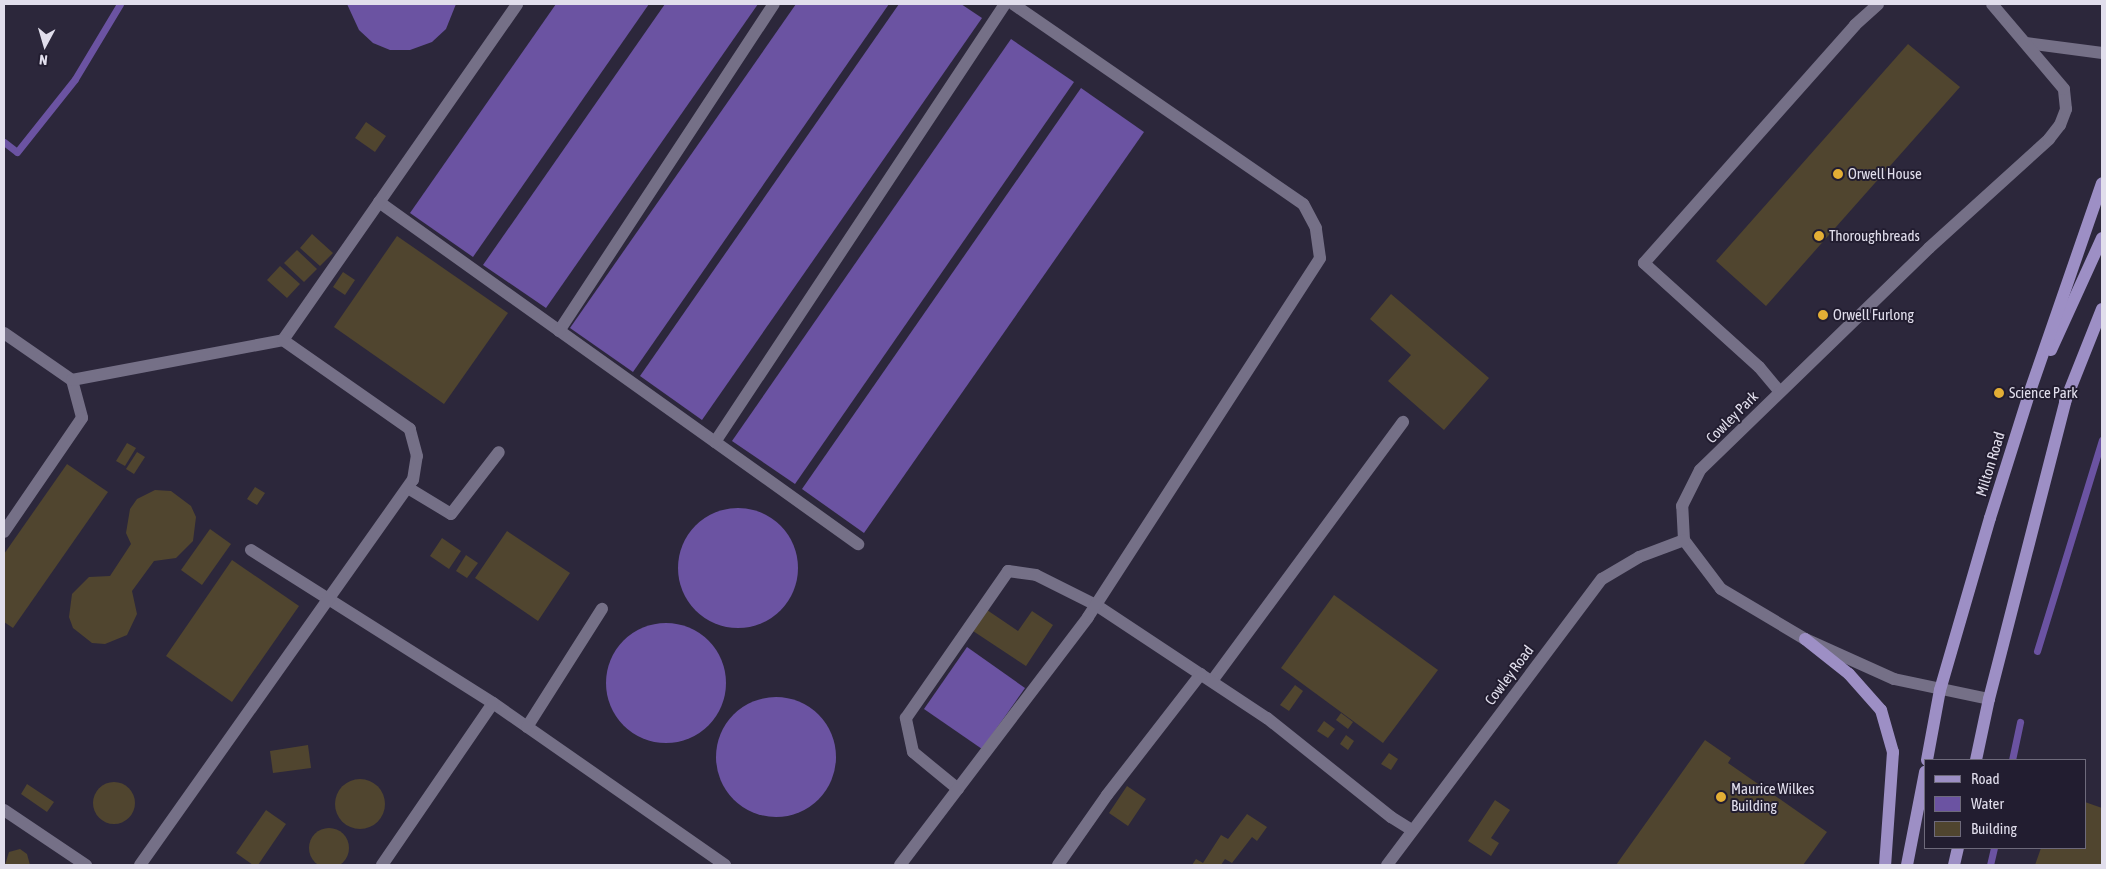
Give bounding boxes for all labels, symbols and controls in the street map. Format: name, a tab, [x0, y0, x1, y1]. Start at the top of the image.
north arrow	[20, 20, 70, 70]
text: N	[38, 52, 48, 68]
place label: Orwell House	[1848, 165, 1922, 183]
marker: Orwell House	[1832, 168, 1844, 180]
place label: Thoroughbreads	[1829, 227, 1920, 245]
marker: Thoroughbreads	[1813, 230, 1825, 242]
place label: Orwell Furlong	[1833, 306, 1914, 324]
marker: Orwell Furlong	[1817, 309, 1829, 321]
place label: Science Park	[2009, 384, 2078, 402]
street label: Cowley Park	[1702, 387, 1762, 447]
marker: Science Park	[1993, 387, 2005, 399]
street label: Milton Road	[1972, 429, 2008, 499]
street label: Cowley Road	[1481, 642, 1537, 708]
legend	[1924, 759, 2086, 849]
text: Road	[1971, 770, 2000, 787]
place label: Maurice Wilkes Building	[1731, 779, 1814, 814]
marker: Maurice Wilkes Building	[1715, 791, 1727, 803]
text: Water	[1971, 795, 2004, 812]
text: Building	[1971, 820, 2017, 837]

